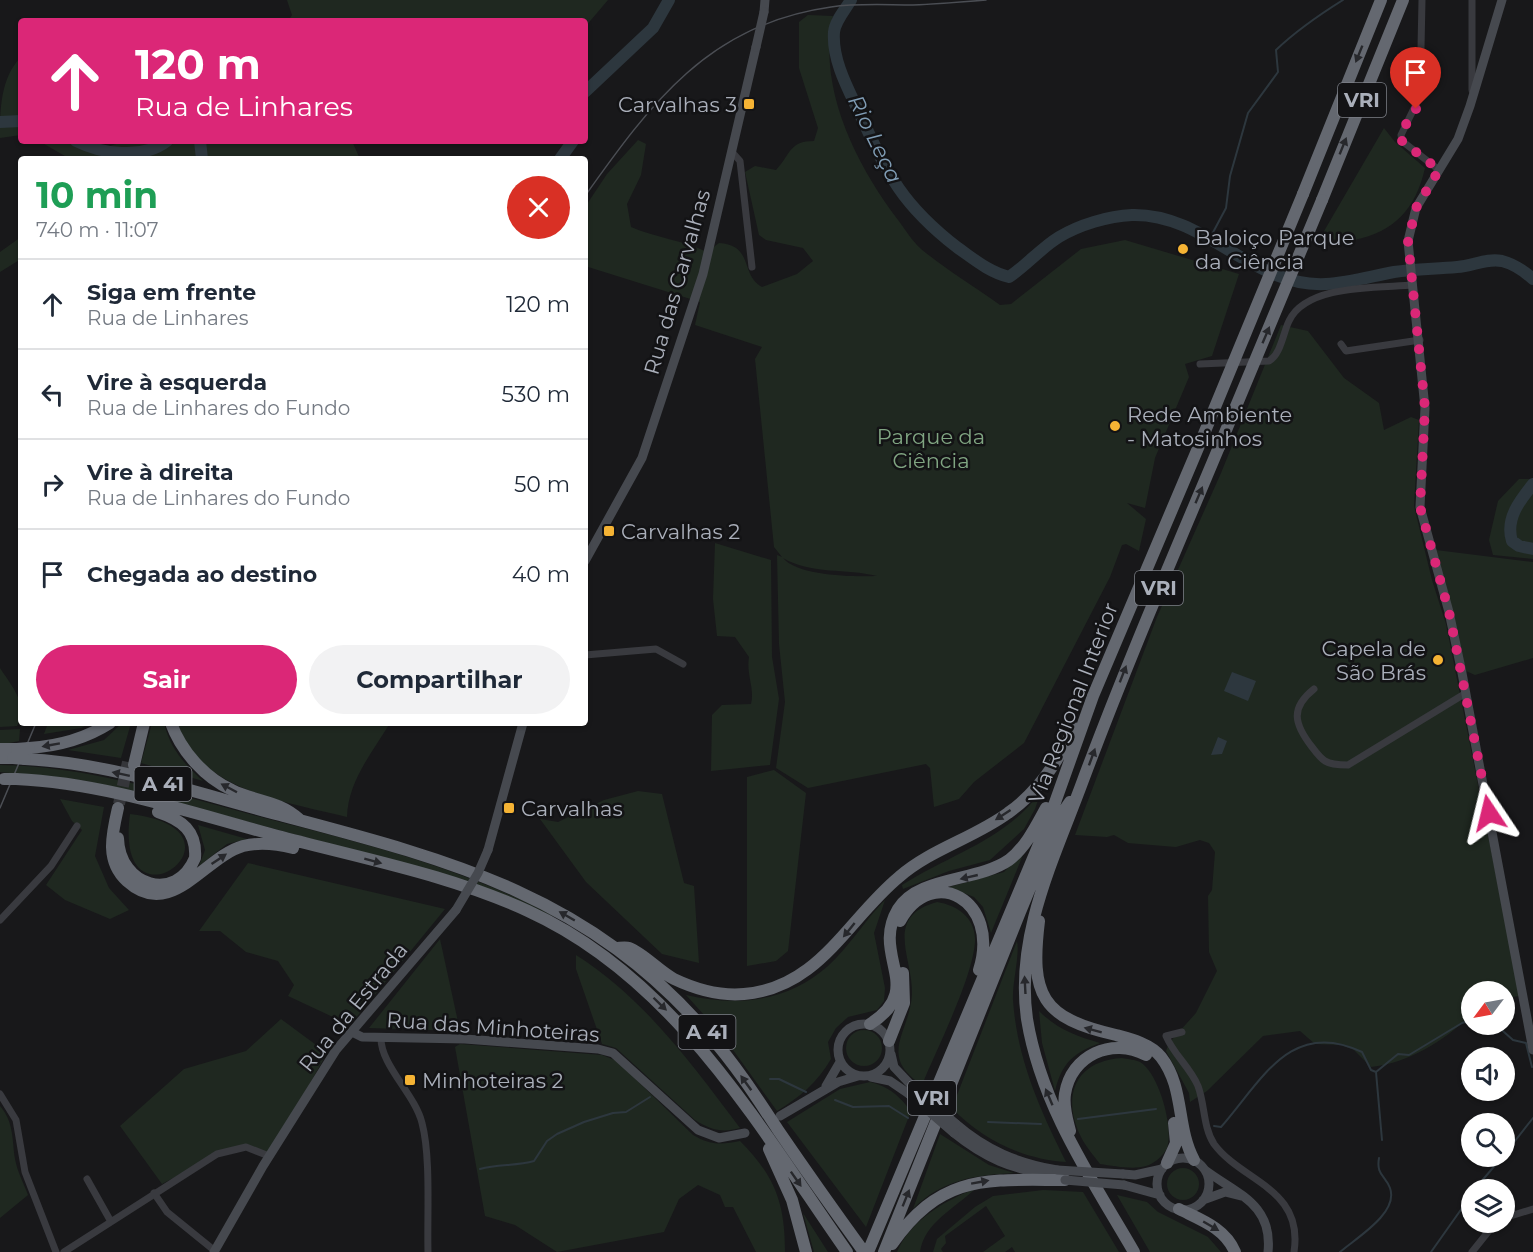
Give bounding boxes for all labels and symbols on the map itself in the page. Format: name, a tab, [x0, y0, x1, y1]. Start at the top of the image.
one-way arrow	[1354, 46, 1364, 64]
pin	[1390, 47, 1441, 109]
road number: VRI	[1338, 83, 1386, 117]
water label: Rio Leça	[842, 91, 908, 187]
place label: Carvalhas 3	[618, 92, 737, 117]
marker: Carvalhas 3	[742, 97, 756, 111]
one-way arrow	[1338, 136, 1348, 154]
street label: Rua das Carvalhas	[639, 187, 715, 377]
place label: Baloiço Parque da Ciência	[1195, 225, 1354, 274]
marker: Baloiço Parque da Ciência	[1176, 242, 1190, 256]
one-way arrow	[1262, 326, 1271, 344]
place label: Rede Ambiente - Matosinhos	[1127, 402, 1292, 451]
marker: Rede Ambiente - Matosinhos	[1108, 419, 1122, 433]
park label: Parque da Ciência	[877, 424, 985, 473]
one-way arrow	[1195, 486, 1204, 504]
place label: Carvalhas 2	[621, 519, 740, 544]
marker: Carvalhas 2	[602, 524, 616, 538]
road number: VRI	[1135, 571, 1183, 605]
street label: Via Regional Interior	[1023, 599, 1123, 807]
place label: Capela de São Brás	[1321, 636, 1426, 685]
marker: Capela de São Brás	[1431, 653, 1445, 667]
one-way arrow	[1118, 665, 1128, 683]
one-way arrow	[41, 741, 60, 750]
one-way arrow	[1087, 748, 1097, 766]
road number: A 41	[134, 767, 192, 801]
one-way arrow	[112, 769, 131, 778]
position arrow	[1457, 781, 1521, 845]
one-way arrow	[220, 783, 238, 793]
place label: Carvalhas	[521, 796, 623, 821]
marker: Carvalhas	[502, 801, 516, 815]
one-way arrow	[995, 810, 1011, 821]
one-way arrow	[211, 854, 227, 865]
one-way arrow	[364, 857, 382, 866]
one-way arrow	[960, 872, 978, 882]
one-way arrow	[558, 911, 575, 921]
one-way arrow	[843, 923, 856, 938]
street label: Rua da Estrada	[293, 938, 413, 1076]
one-way arrow	[1020, 976, 1030, 995]
north arrow	[1461, 981, 1515, 1035]
one-way arrow	[653, 997, 668, 1011]
street label: Rua das Minhoteiras	[386, 1007, 600, 1047]
road number: A 41	[678, 1015, 736, 1049]
one-way arrow	[1084, 1025, 1102, 1034]
place label: Minhoteiras 2	[422, 1068, 563, 1093]
marker: Minhoteiras 2	[403, 1073, 417, 1087]
one-way arrow	[740, 1076, 752, 1092]
road number: VRI	[908, 1081, 956, 1115]
one-way arrow	[1044, 1087, 1054, 1105]
one-way arrow	[790, 1171, 801, 1187]
one-way arrow	[971, 1177, 990, 1186]
one-way arrow	[901, 1188, 911, 1206]
one-way arrow	[1203, 1221, 1220, 1231]

